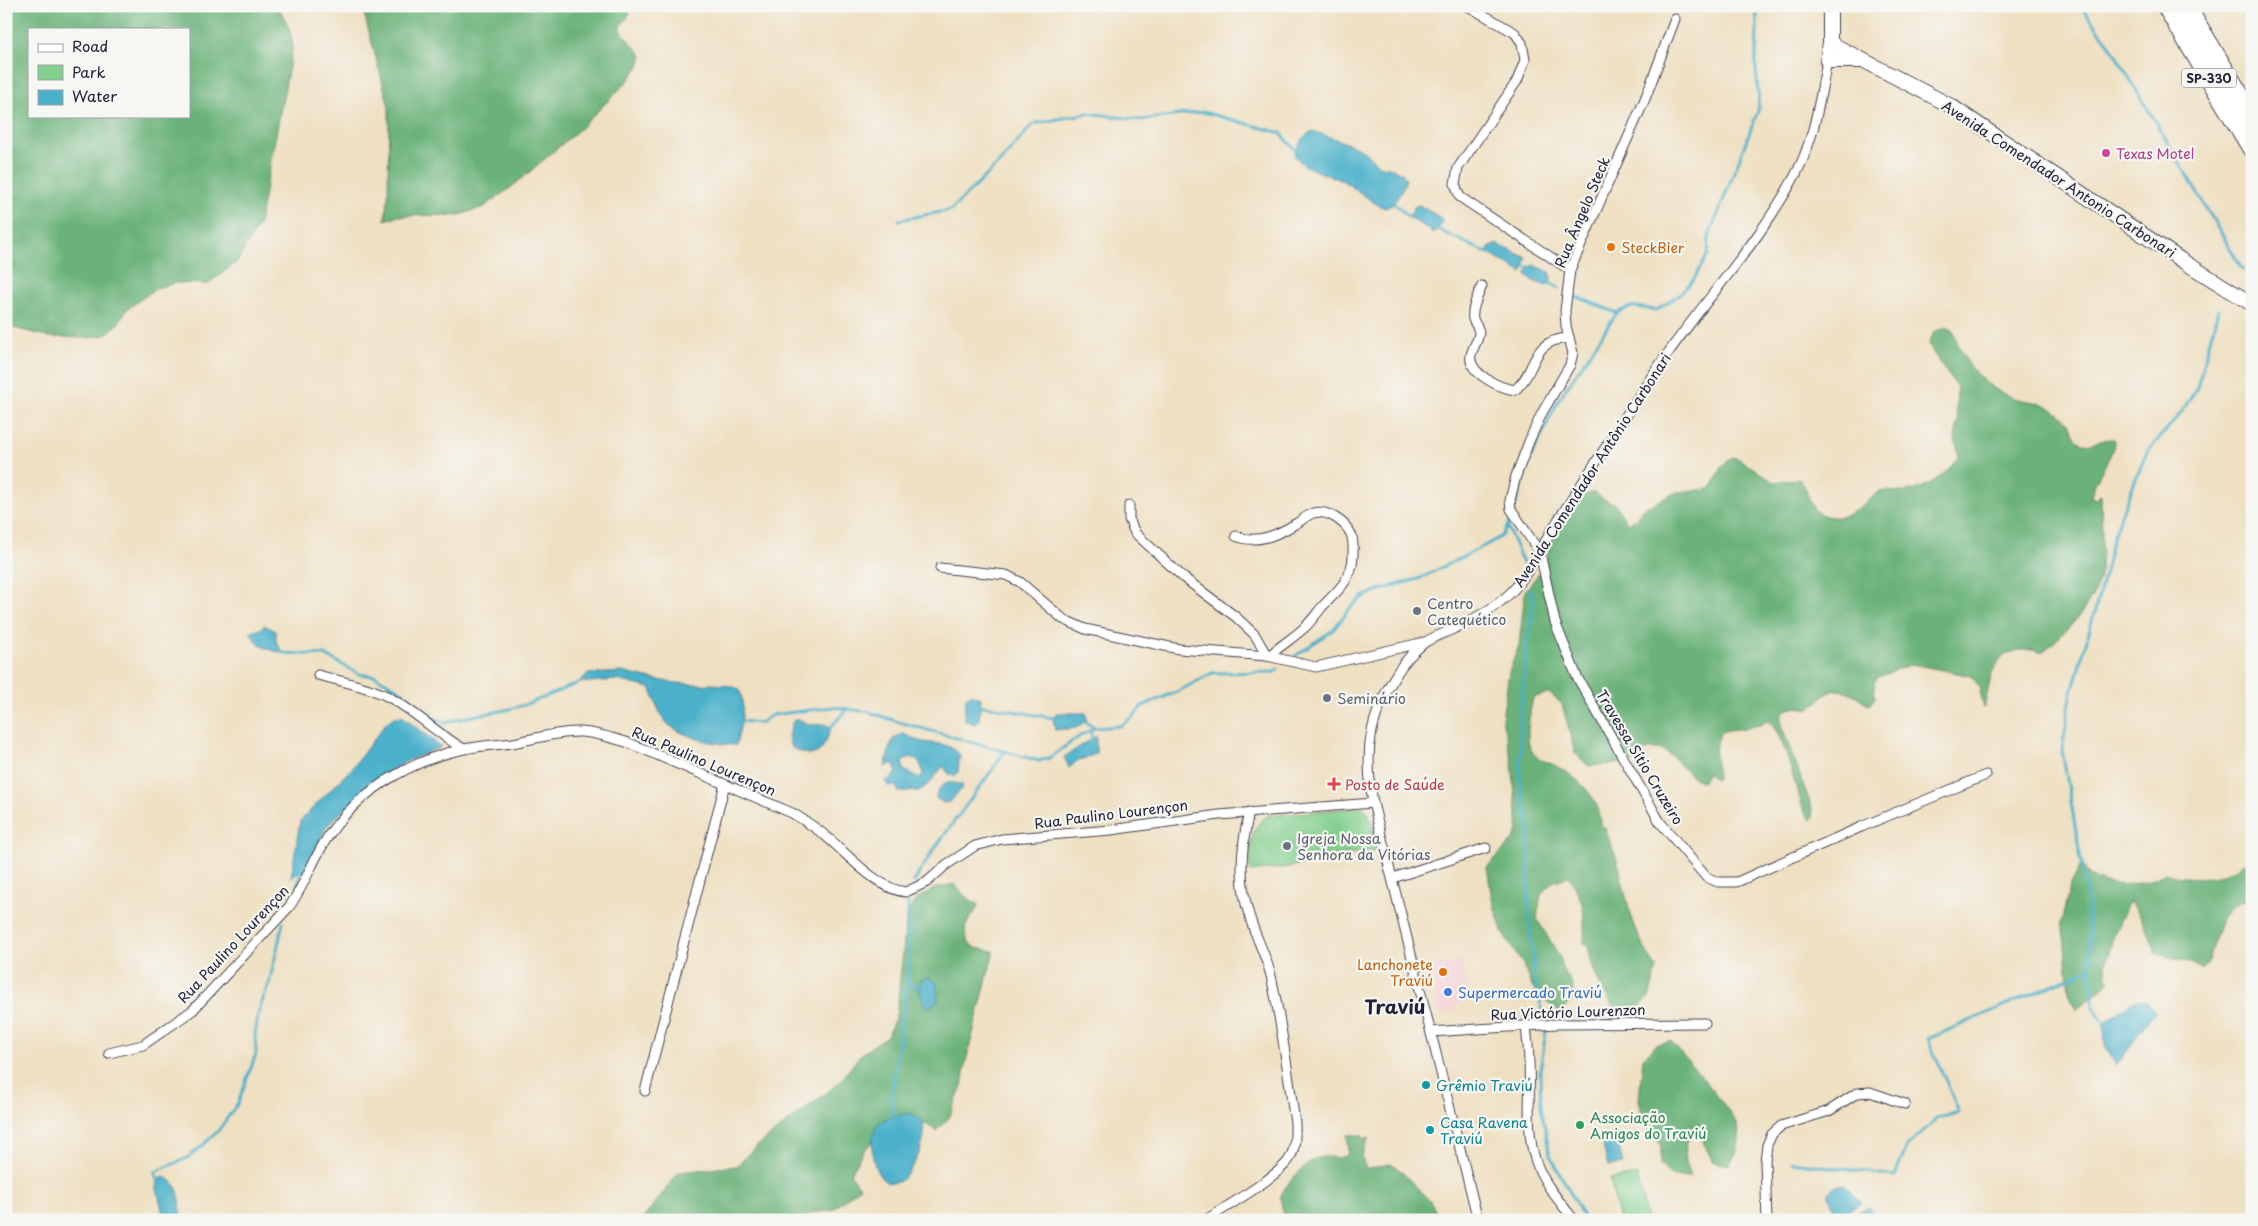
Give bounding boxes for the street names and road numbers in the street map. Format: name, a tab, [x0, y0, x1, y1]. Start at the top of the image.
road number: SP-330	[2182, 68, 2236, 88]
street label: Avenida Comendador Antonio Carbonari	[1938, 95, 2180, 263]
street label: Rua Ângelo Steck	[1549, 153, 1615, 271]
street label: Avenida Comendador Antônio Carbonari	[1508, 349, 1676, 591]
street label: Travessa Sítio Cruzeiro	[1591, 685, 1689, 829]
street label: Rua Paulino Lourençon	[629, 721, 779, 801]
street label: Rua Paulino Lourençon	[1033, 794, 1189, 834]
street label: Rua Paulino Lourençon	[173, 880, 293, 1008]
street label: Rua Victório Lourenzon	[1490, 999, 1646, 1025]

